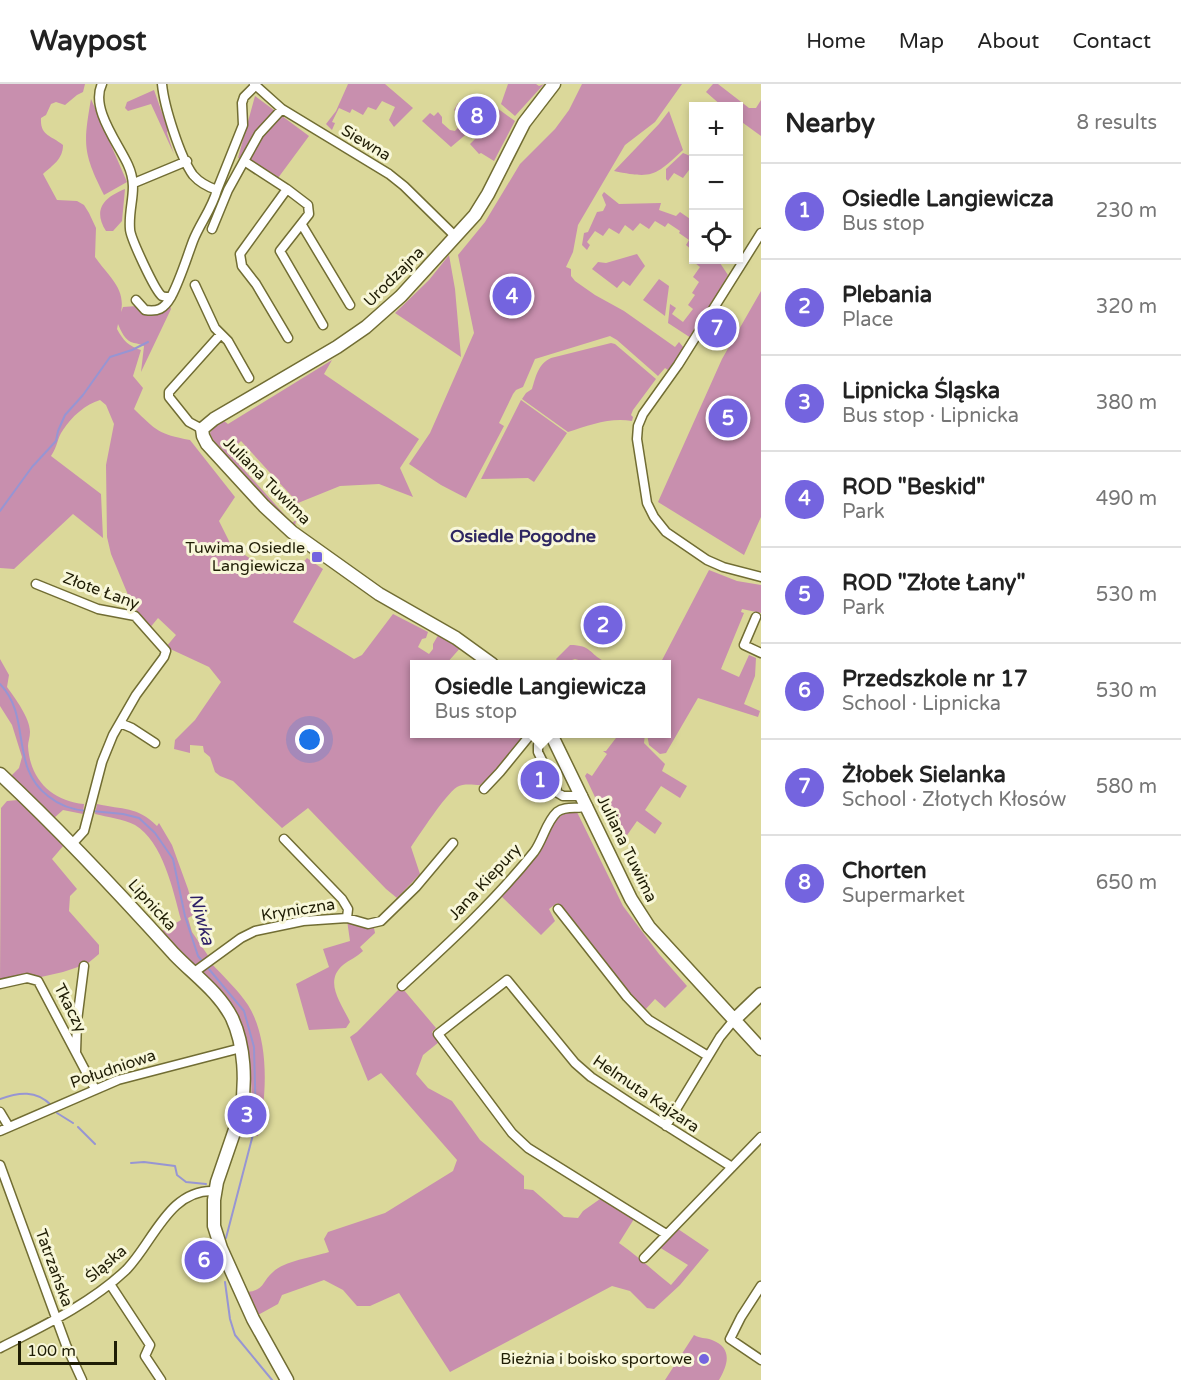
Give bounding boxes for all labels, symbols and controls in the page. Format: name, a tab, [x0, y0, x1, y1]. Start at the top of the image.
text: Waypost	[30, 24, 146, 58]
text: Home	[806, 29, 866, 54]
text: Map	[899, 29, 944, 54]
text: About	[977, 29, 1039, 54]
text: Contact	[1072, 29, 1151, 54]
pin: 8	[458, 93, 496, 138]
map controls	[689, 102, 743, 264]
button: +	[689, 102, 743, 156]
text: Nearby	[785, 108, 875, 139]
text: 8 results	[1077, 111, 1157, 135]
street label: Siewna	[338, 120, 394, 166]
button: −	[689, 156, 743, 210]
text: Osiedle Langiewicza	[842, 186, 1054, 212]
text: 1	[798, 199, 811, 223]
text: 230 m	[1096, 199, 1157, 223]
button: locate	[689, 210, 743, 264]
text: Bus stop	[842, 212, 925, 236]
street label: Urodzajna	[360, 243, 428, 311]
pin: 4	[492, 274, 532, 318]
text: Plebania	[842, 282, 932, 308]
text: 2	[798, 295, 811, 319]
text: 320 m	[1096, 295, 1157, 319]
pin: 7	[698, 306, 736, 350]
text: Place	[842, 308, 893, 332]
text: Lipnicka Śląska	[842, 378, 1000, 404]
text: 3	[798, 391, 811, 415]
text: 380 m	[1096, 391, 1157, 415]
pin: 5	[708, 396, 748, 440]
text: Bus stop · Lipnicka	[842, 404, 1019, 428]
street label: Juliana Tuwima	[219, 433, 315, 529]
text: ROD "Beskid"	[842, 474, 985, 500]
text: 4	[798, 487, 811, 511]
text: 490 m	[1096, 487, 1157, 511]
text: Park	[842, 500, 885, 524]
district label: Osiedle Pogodne	[450, 525, 596, 547]
place label: Tuwima Osiedle Langiewicza	[185, 538, 305, 576]
marker: Tuwima Osiedle Langiewicza	[310, 550, 324, 564]
street label: Złote Łany	[60, 568, 142, 614]
text: ROD "Złote Łany"	[842, 570, 1025, 596]
text: 5	[798, 583, 811, 607]
text: 530 m	[1096, 583, 1157, 607]
text: Park	[842, 596, 885, 620]
pin: 2	[584, 602, 622, 648]
popup	[410, 660, 671, 738]
text: Przedszkole nr 17	[842, 666, 1028, 692]
text: Osiedle Langiewicza	[435, 674, 646, 700]
text: 6	[798, 679, 811, 703]
text: 530 m	[1096, 679, 1157, 703]
text: School · Lipnicka	[842, 692, 1001, 716]
text: Bus stop	[435, 700, 517, 724]
your location	[295, 725, 324, 754]
pin: 1	[520, 758, 560, 802]
text: Żłobek Sielanka	[842, 762, 1006, 788]
text: 7	[798, 775, 811, 799]
text: 580 m	[1096, 775, 1157, 799]
text: School · Złotych Kłosów	[842, 788, 1066, 812]
street label: Juliana Tuwima	[593, 793, 661, 905]
street label: Jana Kiepury	[444, 839, 526, 925]
text: Chorten	[842, 858, 927, 884]
text: 8	[798, 871, 811, 895]
text: 650 m	[1096, 871, 1157, 895]
street label: Lipnicka	[123, 875, 181, 935]
text: Supermarket	[842, 884, 965, 908]
water label: Niwka	[185, 891, 220, 948]
street label: Kryniczna	[260, 894, 336, 926]
street label: Tkaczy	[49, 980, 91, 1036]
street label: Południowa	[68, 1045, 158, 1093]
street label: Helmuta Kajzara	[589, 1051, 703, 1137]
pin: 3	[228, 1092, 266, 1138]
street label: Tatrzańska	[31, 1226, 77, 1310]
pin: 6	[184, 1238, 224, 1282]
street label: Śląska	[81, 1241, 131, 1287]
scale bar	[18, 1338, 117, 1366]
text: 100 m	[27, 1341, 76, 1361]
place label: Bieżnia i boisko sportowe	[500, 1349, 692, 1369]
marker: Bieżnia i boisko sportowe	[697, 1352, 711, 1366]

